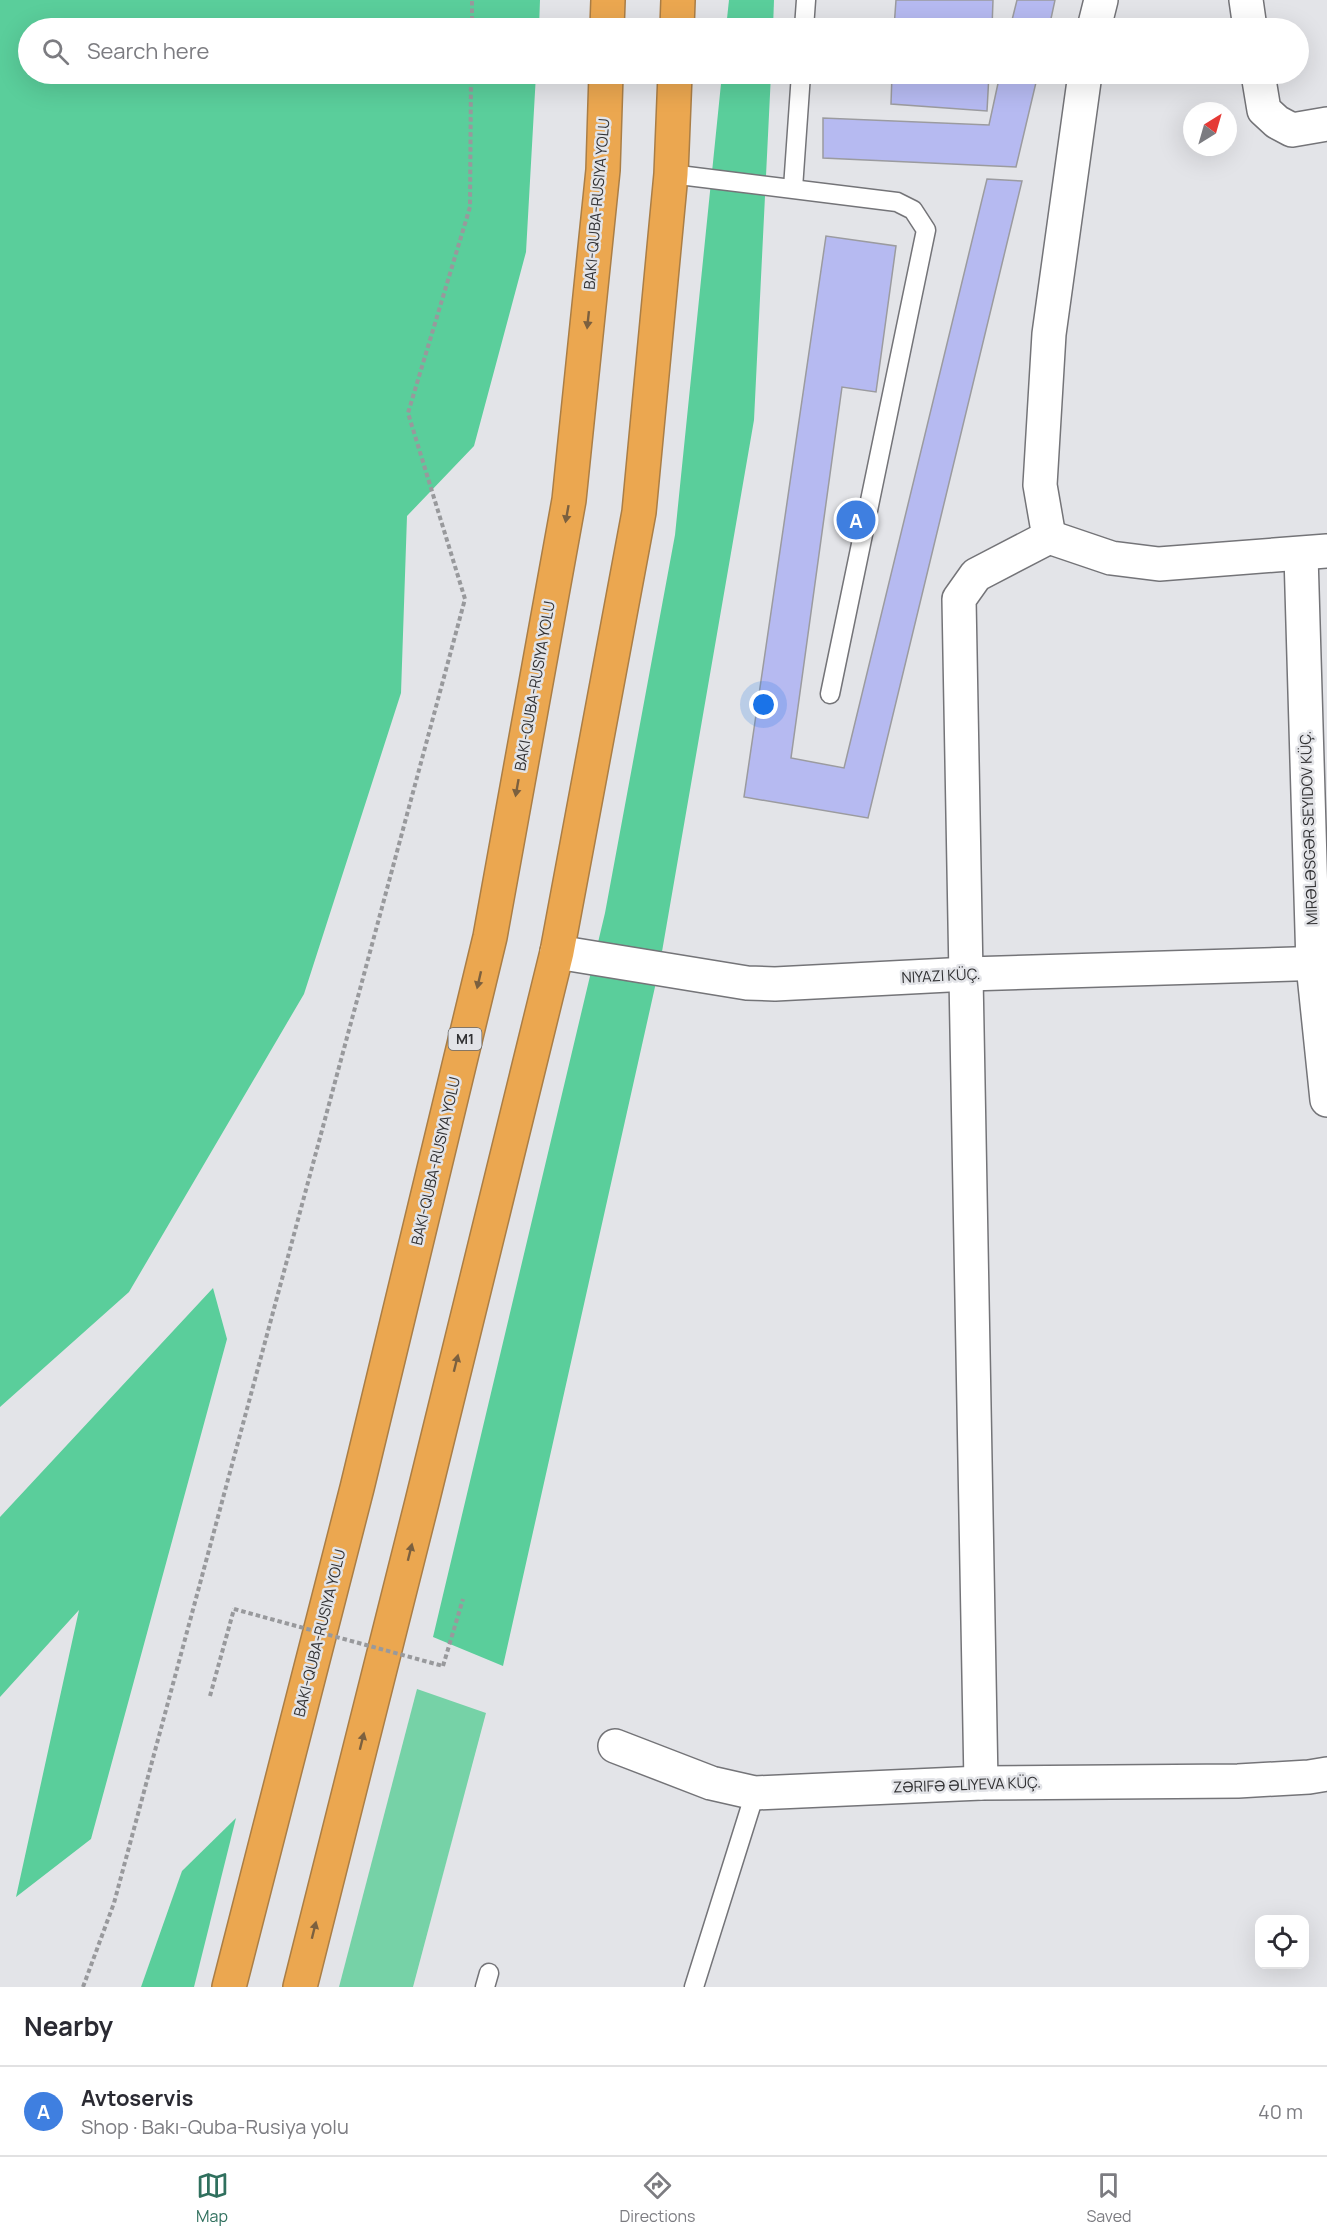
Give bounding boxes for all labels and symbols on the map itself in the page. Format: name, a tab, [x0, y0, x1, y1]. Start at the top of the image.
north arrow	[1183, 102, 1237, 156]
street label: BAKI-QUBA-RUSIYA YOLU	[579, 117, 614, 291]
one-way arrow	[583, 311, 593, 330]
pin: A	[836, 498, 876, 542]
one-way arrow	[562, 505, 571, 524]
street label: BAKI-QUBA-RUSIYA YOLU	[509, 599, 560, 772]
your location	[749, 690, 778, 719]
street label: MIRƏLƏSGƏR SEYIDOV KÜÇ.	[1295, 730, 1322, 926]
one-way arrow	[512, 779, 521, 798]
street label: NIYAZI KÜÇ.	[901, 963, 981, 988]
one-way arrow	[474, 971, 484, 989]
road number: M1	[448, 1028, 482, 1050]
street label: BAKI-QUBA-RUSIYA YOLU	[406, 1075, 465, 1247]
one-way arrow	[452, 1354, 462, 1372]
one-way arrow	[405, 1543, 415, 1561]
street label: BAKI-QUBA-RUSIYA YOLU	[289, 1547, 351, 1719]
one-way arrow	[358, 1732, 367, 1750]
street label: ZƏRIFƏ ƏLIYEVA KÜÇ.	[893, 1771, 1041, 1798]
one-way arrow	[310, 1921, 320, 1939]

